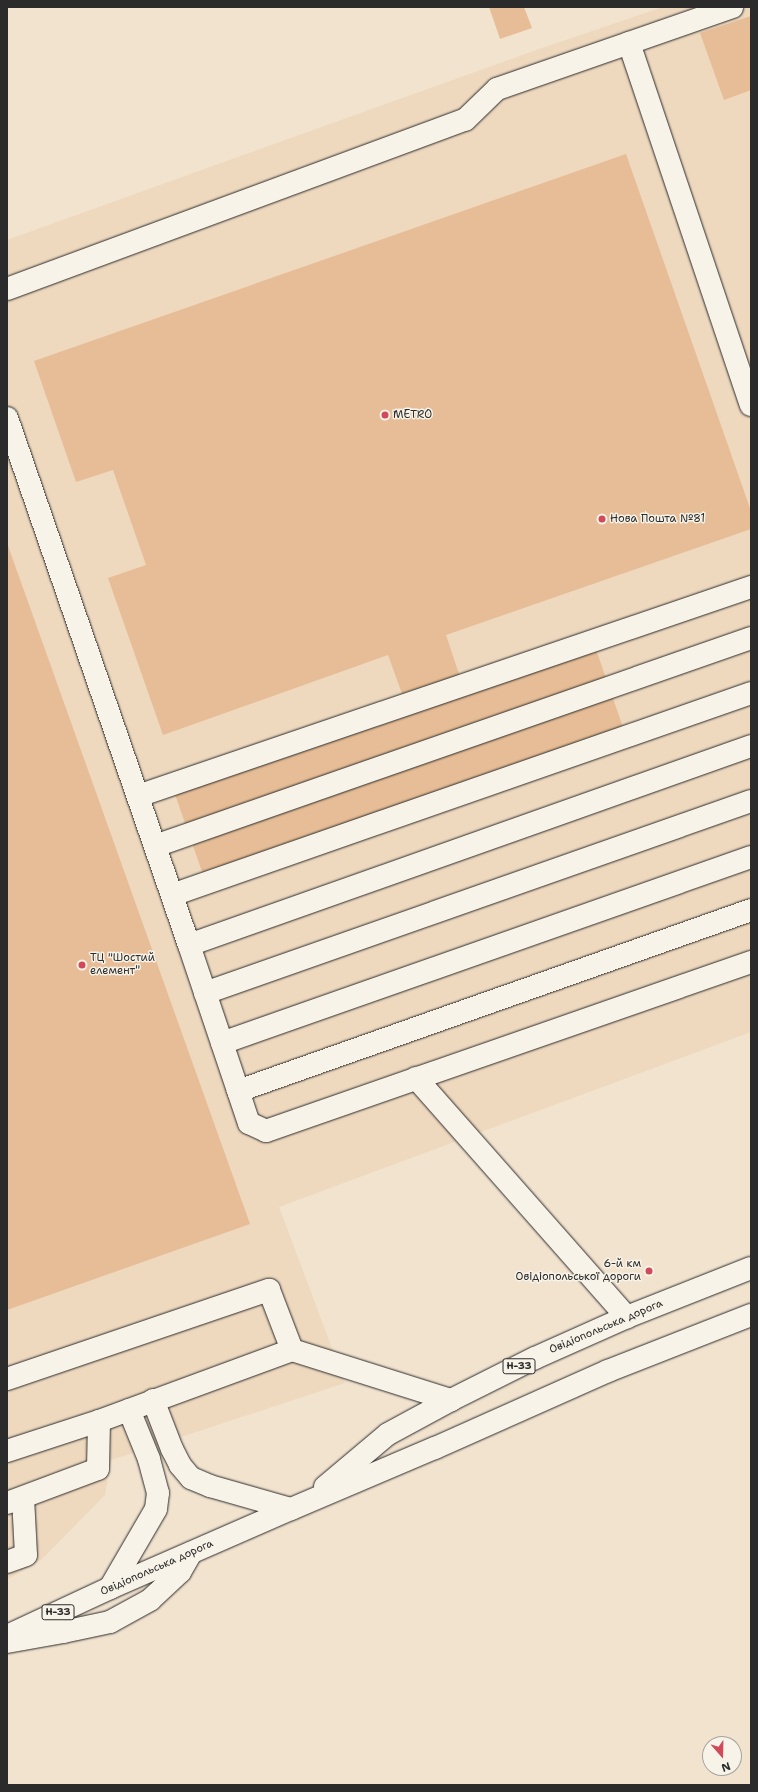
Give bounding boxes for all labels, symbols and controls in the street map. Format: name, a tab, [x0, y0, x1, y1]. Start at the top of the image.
place label: METRO	[393, 408, 432, 422]
marker: METRO	[380, 410, 390, 420]
place label: Нова Пошта №81	[610, 512, 705, 526]
marker: Нова Пошта №81	[597, 514, 607, 524]
place label: ТЦ "Шостий елемент"	[90, 952, 155, 978]
marker: ТЦ "Шостий елемент"	[77, 960, 87, 970]
place label: 6-й км Овідіопольської дороги	[516, 1258, 641, 1284]
marker: 6-й км Овідіопольської дороги	[644, 1266, 654, 1276]
street label: Овідіопольська дорога	[547, 1297, 665, 1357]
road number: Н-33	[502, 1358, 536, 1374]
street label: Овідіопольська дорога	[99, 1537, 215, 1599]
road number: Н-33	[41, 1604, 75, 1620]
north arrow	[702, 1736, 742, 1776]
text: N	[719, 1758, 733, 1775]

